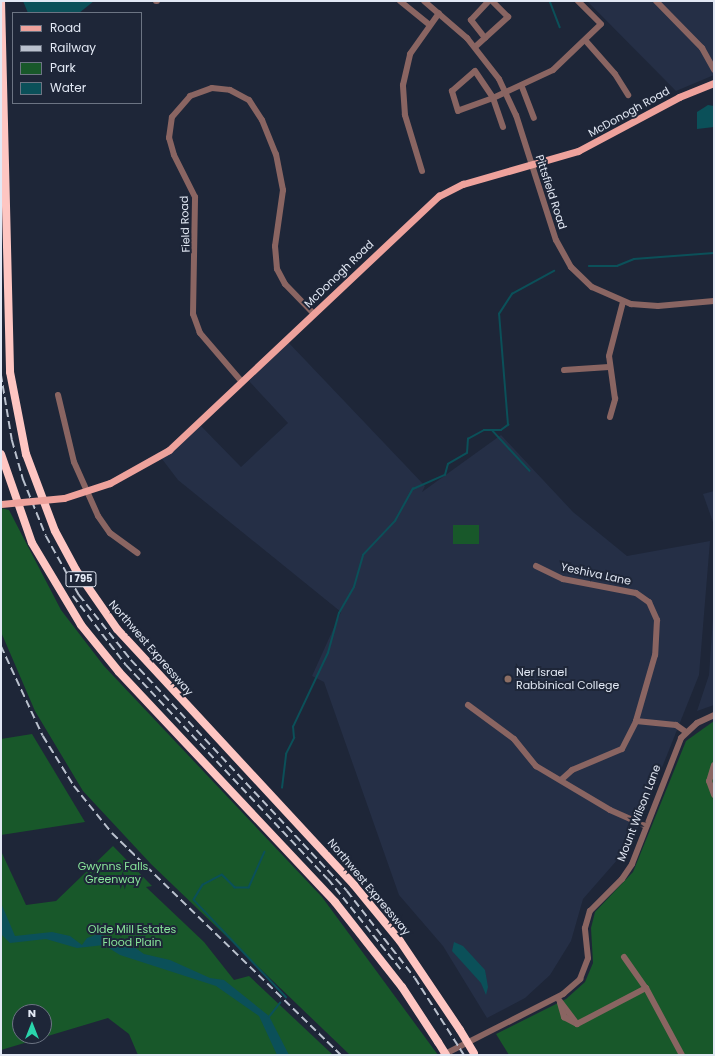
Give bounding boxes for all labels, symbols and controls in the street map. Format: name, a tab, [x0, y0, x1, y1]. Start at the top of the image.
legend	[12, 12, 142, 104]
text: Road	[50, 19, 81, 36]
text: Railway	[50, 39, 96, 56]
text: Park	[50, 59, 76, 76]
text: Water	[50, 79, 86, 96]
street label: McDonogh Road	[586, 84, 672, 140]
street label: Pittsfield Road	[533, 153, 569, 231]
street label: Field Road	[177, 195, 193, 253]
street label: McDonogh Road	[302, 238, 376, 310]
street label: Yeshiva Lane	[560, 560, 632, 588]
road number: I 795	[65, 571, 97, 587]
street label: Northwest Expressway	[106, 598, 196, 698]
place label: Ner Israel Rabbinical College	[516, 666, 619, 692]
marker: Ner Israel Rabbinical College	[503, 674, 513, 684]
street label: Mount Wilson Lane	[614, 763, 664, 863]
street label: Northwest Expressway	[325, 836, 413, 938]
park label: Gwynns Falls Greenway	[78, 860, 148, 886]
park label: Olde Mill Estates Flood Plain	[88, 923, 176, 949]
north arrow	[12, 1004, 52, 1044]
text: N	[28, 1005, 36, 1021]

